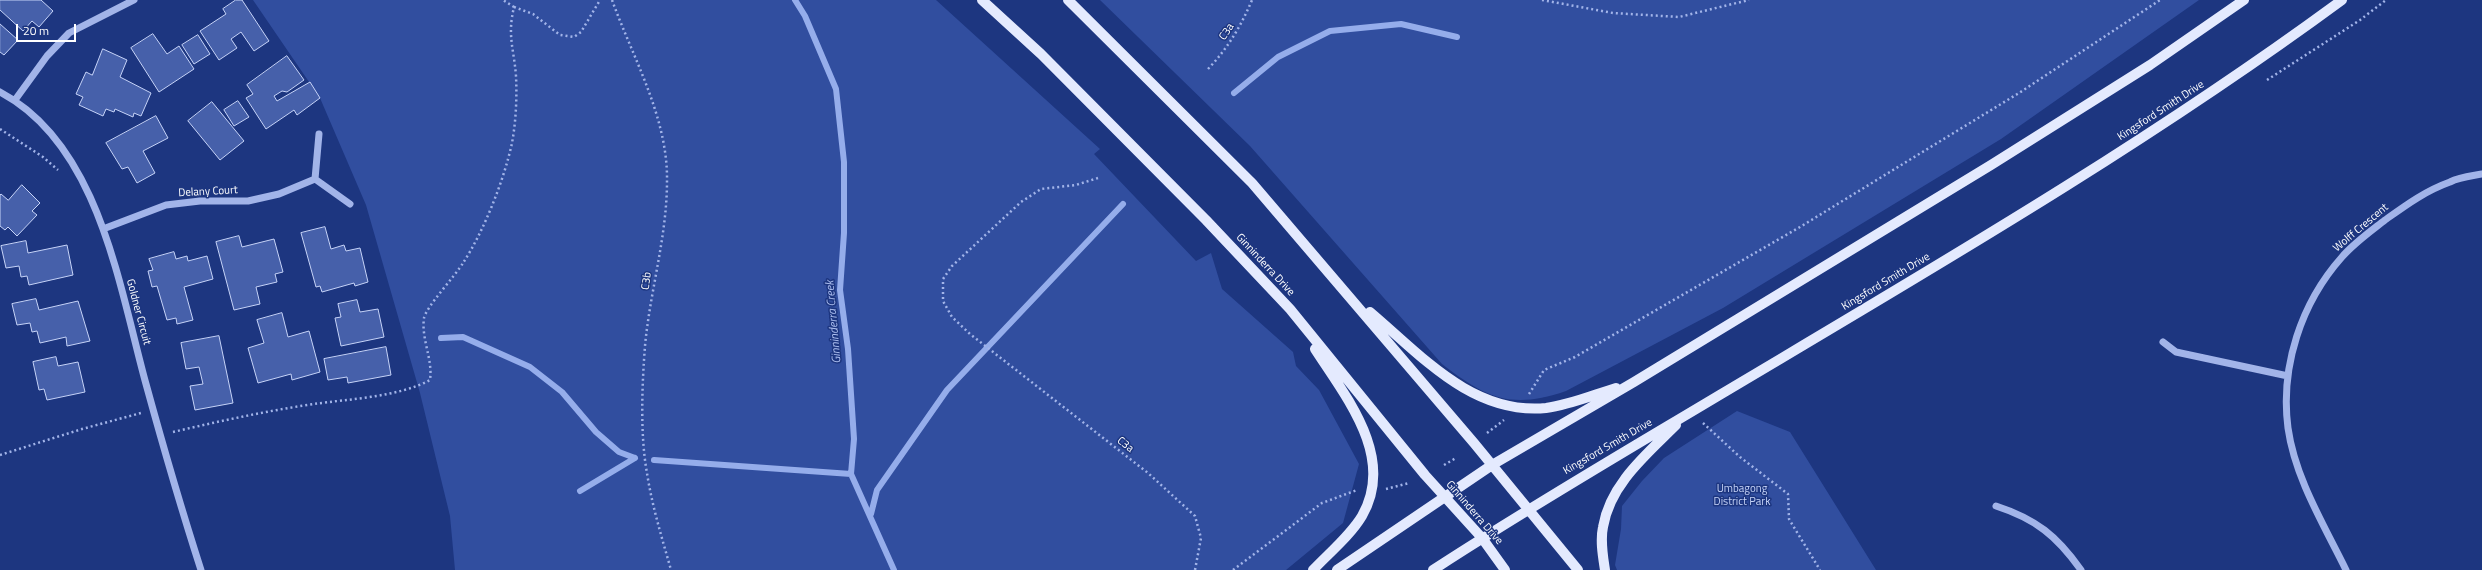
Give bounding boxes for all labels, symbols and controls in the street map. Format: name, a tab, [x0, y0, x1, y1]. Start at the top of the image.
scale bar	[18, 16, 78, 42]
text: 20 m	[23, 21, 49, 40]
street label: C3a	[1217, 21, 1237, 43]
street label: Kingsford Smith Drive	[2115, 78, 2207, 144]
street label: Delany Court	[178, 184, 238, 200]
street label: Wolff Crescent	[2331, 201, 2391, 255]
street label: Ginninderra Drive	[1233, 231, 1297, 299]
street label: Kingsford Smith Drive	[1840, 250, 1932, 314]
street label: C3b	[639, 271, 655, 291]
street label: Goldner Circuit	[123, 278, 153, 346]
water label: Ginninderra Creek	[823, 280, 845, 364]
street label: Kingsford Smith Drive	[1561, 416, 1655, 478]
street label: C3a	[1114, 434, 1136, 456]
street label: Ginninderra Drive	[1443, 478, 1505, 548]
park label: Umbagong District Park	[1714, 482, 1770, 508]

